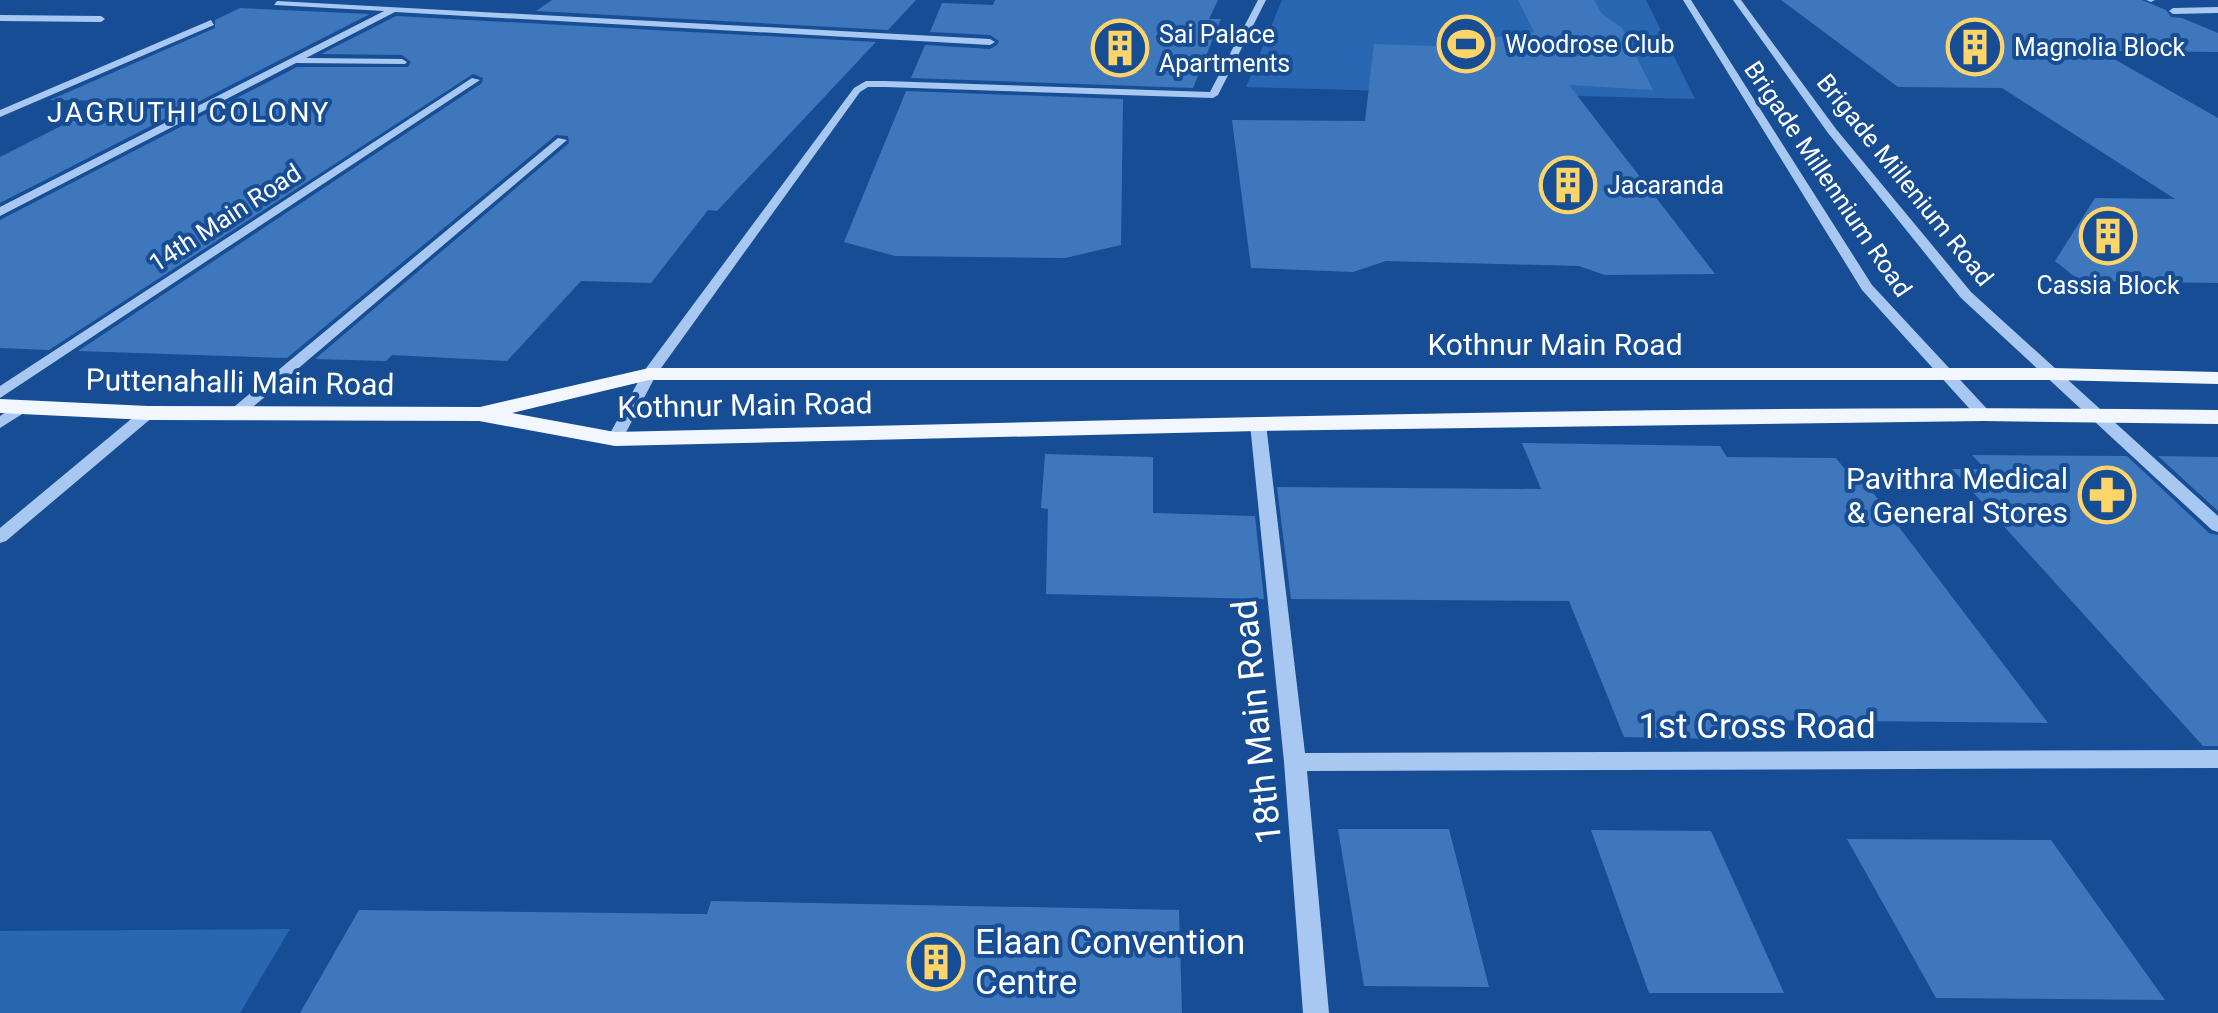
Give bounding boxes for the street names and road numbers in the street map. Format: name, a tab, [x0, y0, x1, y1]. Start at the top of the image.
street label: Brigade Millennium Road	[1738, 56, 1918, 302]
street label: Brigade Millenium Road	[1811, 68, 1999, 292]
street label: 14th Main Road	[144, 158, 306, 278]
street label: Kothnur Main Road	[1427, 327, 1683, 362]
street label: Puttenahalli Main Road	[85, 362, 395, 402]
street label: Kothnur Main Road	[617, 385, 873, 425]
street label: 18th Main Road	[1224, 598, 1290, 846]
street label: 1st Cross Road	[1638, 706, 1876, 747]

